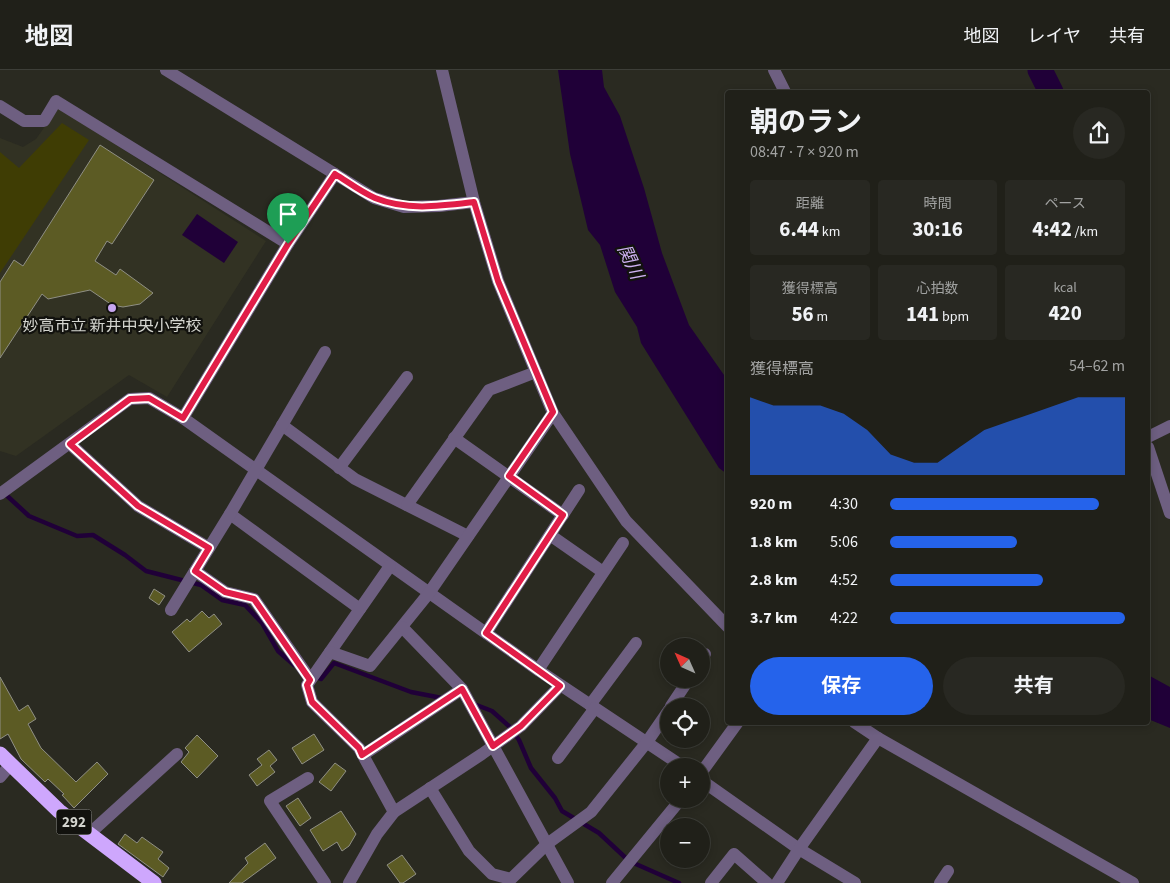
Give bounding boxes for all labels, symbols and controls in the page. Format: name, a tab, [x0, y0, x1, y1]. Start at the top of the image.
text: 地図	[25, 19, 73, 54]
text: 地図	[964, 24, 1000, 49]
text: レイヤ	[1028, 24, 1081, 49]
text: 共有	[1109, 24, 1145, 49]
text: 朝のラン	[750, 102, 862, 142]
button: share	[1073, 107, 1125, 159]
text: 08:47 · 7 × 920 m	[750, 141, 859, 163]
pin	[267, 193, 309, 244]
text: 距離	[796, 194, 824, 214]
text: 時間	[923, 194, 951, 214]
text: ペース	[1045, 194, 1086, 214]
icon: arrive	[274, 200, 302, 228]
text: 6.44	[779, 214, 819, 244]
text: 30:16	[912, 214, 963, 244]
text: 4:42	[1032, 214, 1072, 244]
text: km	[819, 222, 840, 242]
text: /km	[1072, 222, 1098, 242]
water label: 関川	[611, 240, 650, 285]
text: kcal	[1053, 278, 1077, 298]
text: 獲得標高	[782, 279, 838, 299]
text: 心拍数	[916, 279, 958, 299]
text: 420	[1049, 298, 1082, 328]
text: 56	[792, 299, 814, 329]
text: 141	[906, 299, 939, 329]
marker: 妙高市立 新井中央小学校	[106, 302, 118, 314]
text: m	[814, 307, 828, 327]
text: bpm	[939, 307, 969, 327]
place label: 妙高市立 新井中央小学校	[22, 315, 202, 337]
text: 54–62 m	[1069, 355, 1125, 377]
text: 獲得標高	[750, 358, 814, 380]
text: 920 m	[750, 493, 792, 515]
text: 4:30	[830, 493, 858, 515]
text: 1.8 km	[750, 531, 797, 553]
text: 5:06	[830, 531, 858, 553]
text: 2.8 km	[750, 569, 797, 591]
text: 4:52	[830, 569, 858, 591]
text: 3.7 km	[750, 607, 797, 629]
text: 4:22	[830, 607, 858, 629]
north arrow	[660, 638, 710, 688]
map controls	[660, 638, 710, 868]
button: 保存	[750, 657, 933, 715]
button: 共有	[943, 657, 1125, 715]
button: locate	[660, 698, 710, 748]
button: +	[660, 758, 710, 808]
road number: 292	[56, 810, 92, 834]
button: −	[660, 818, 710, 868]

